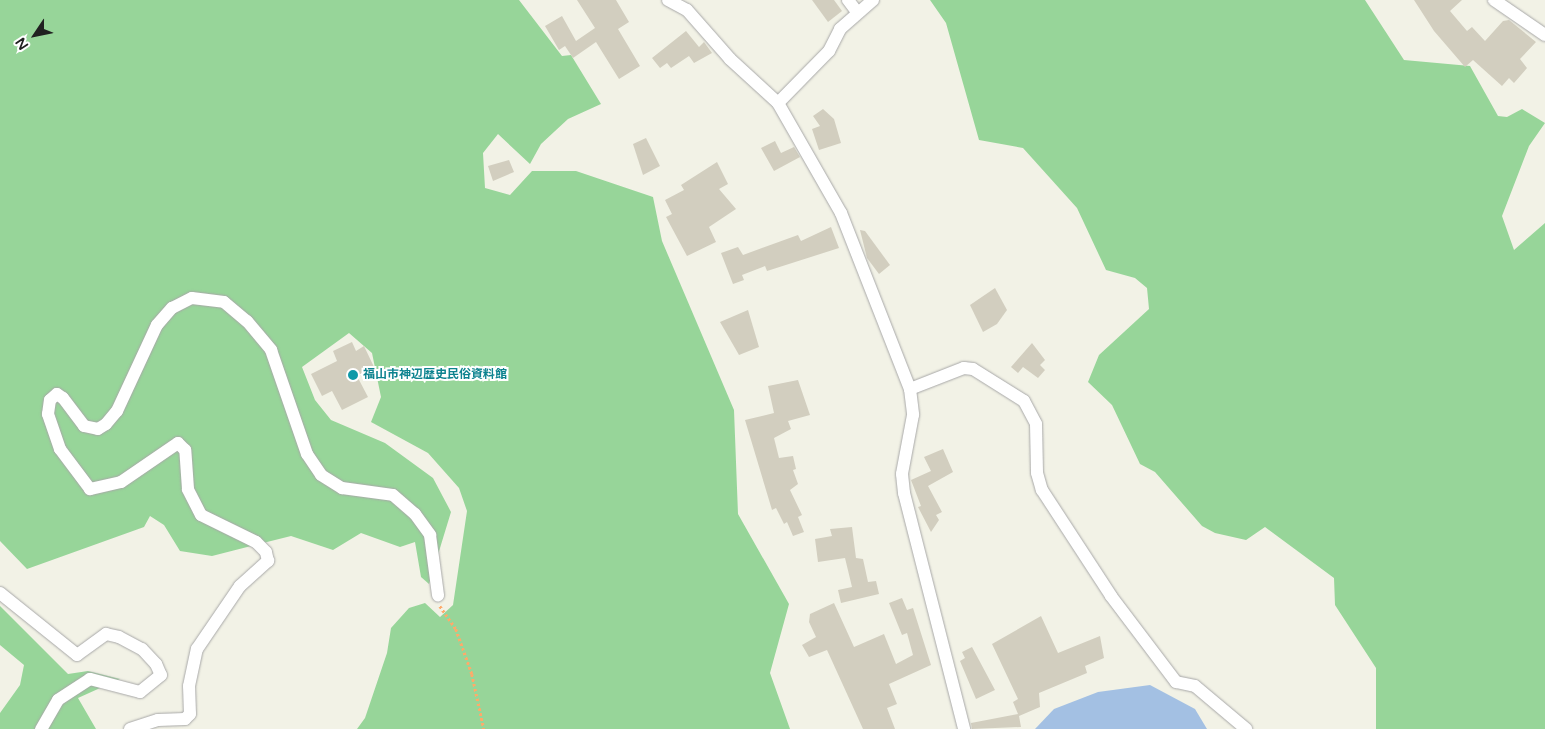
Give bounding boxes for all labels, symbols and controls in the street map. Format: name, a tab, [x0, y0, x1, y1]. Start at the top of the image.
north arrow	[10, 10, 60, 60]
text: N	[12, 34, 32, 53]
place label: 福山市神辺歴史民俗資料館	[363, 368, 507, 382]
marker: 福山市神辺歴史民俗資料館	[347, 369, 359, 381]

